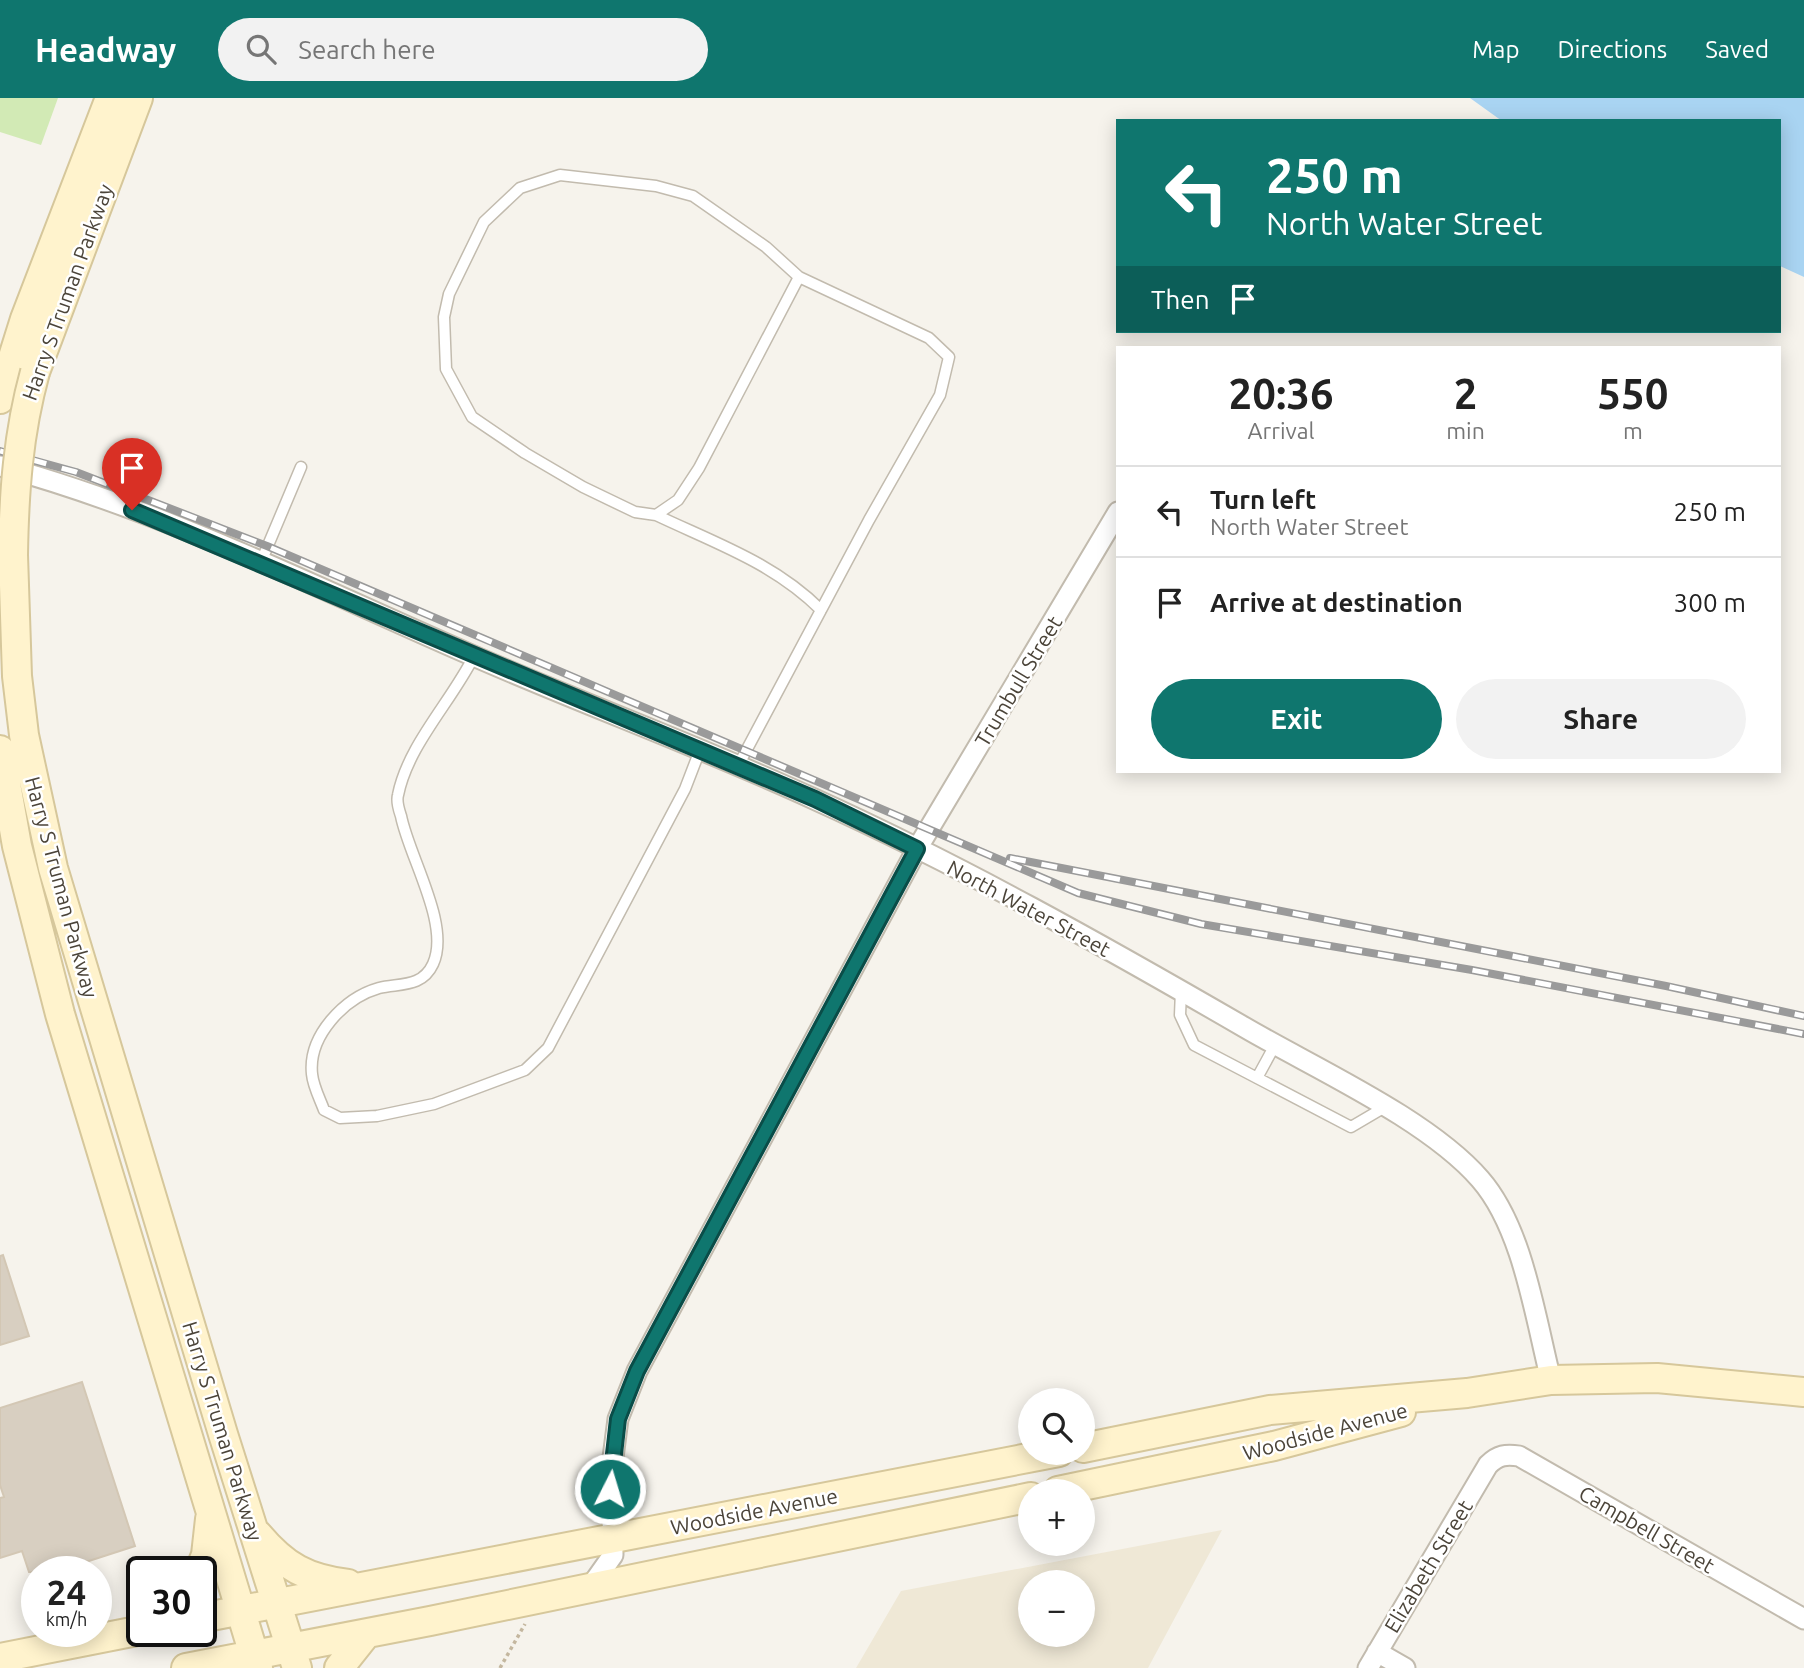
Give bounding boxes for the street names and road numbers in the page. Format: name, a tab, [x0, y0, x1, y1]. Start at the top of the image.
street label: Harry S Truman Parkway	[17, 181, 117, 403]
street label: Trumbull Street	[970, 611, 1066, 751]
street label: Harry S Truman Parkway	[21, 774, 103, 1000]
street label: North Water Street	[943, 855, 1115, 961]
street label: Harry S Truman Parkway	[178, 1318, 268, 1544]
street label: Woodside Avenue	[1240, 1397, 1410, 1465]
street label: Campbell Street	[1575, 1481, 1719, 1577]
street label: Woodside Avenue	[668, 1483, 840, 1539]
street label: Elizabeth Street	[1379, 1495, 1477, 1637]

